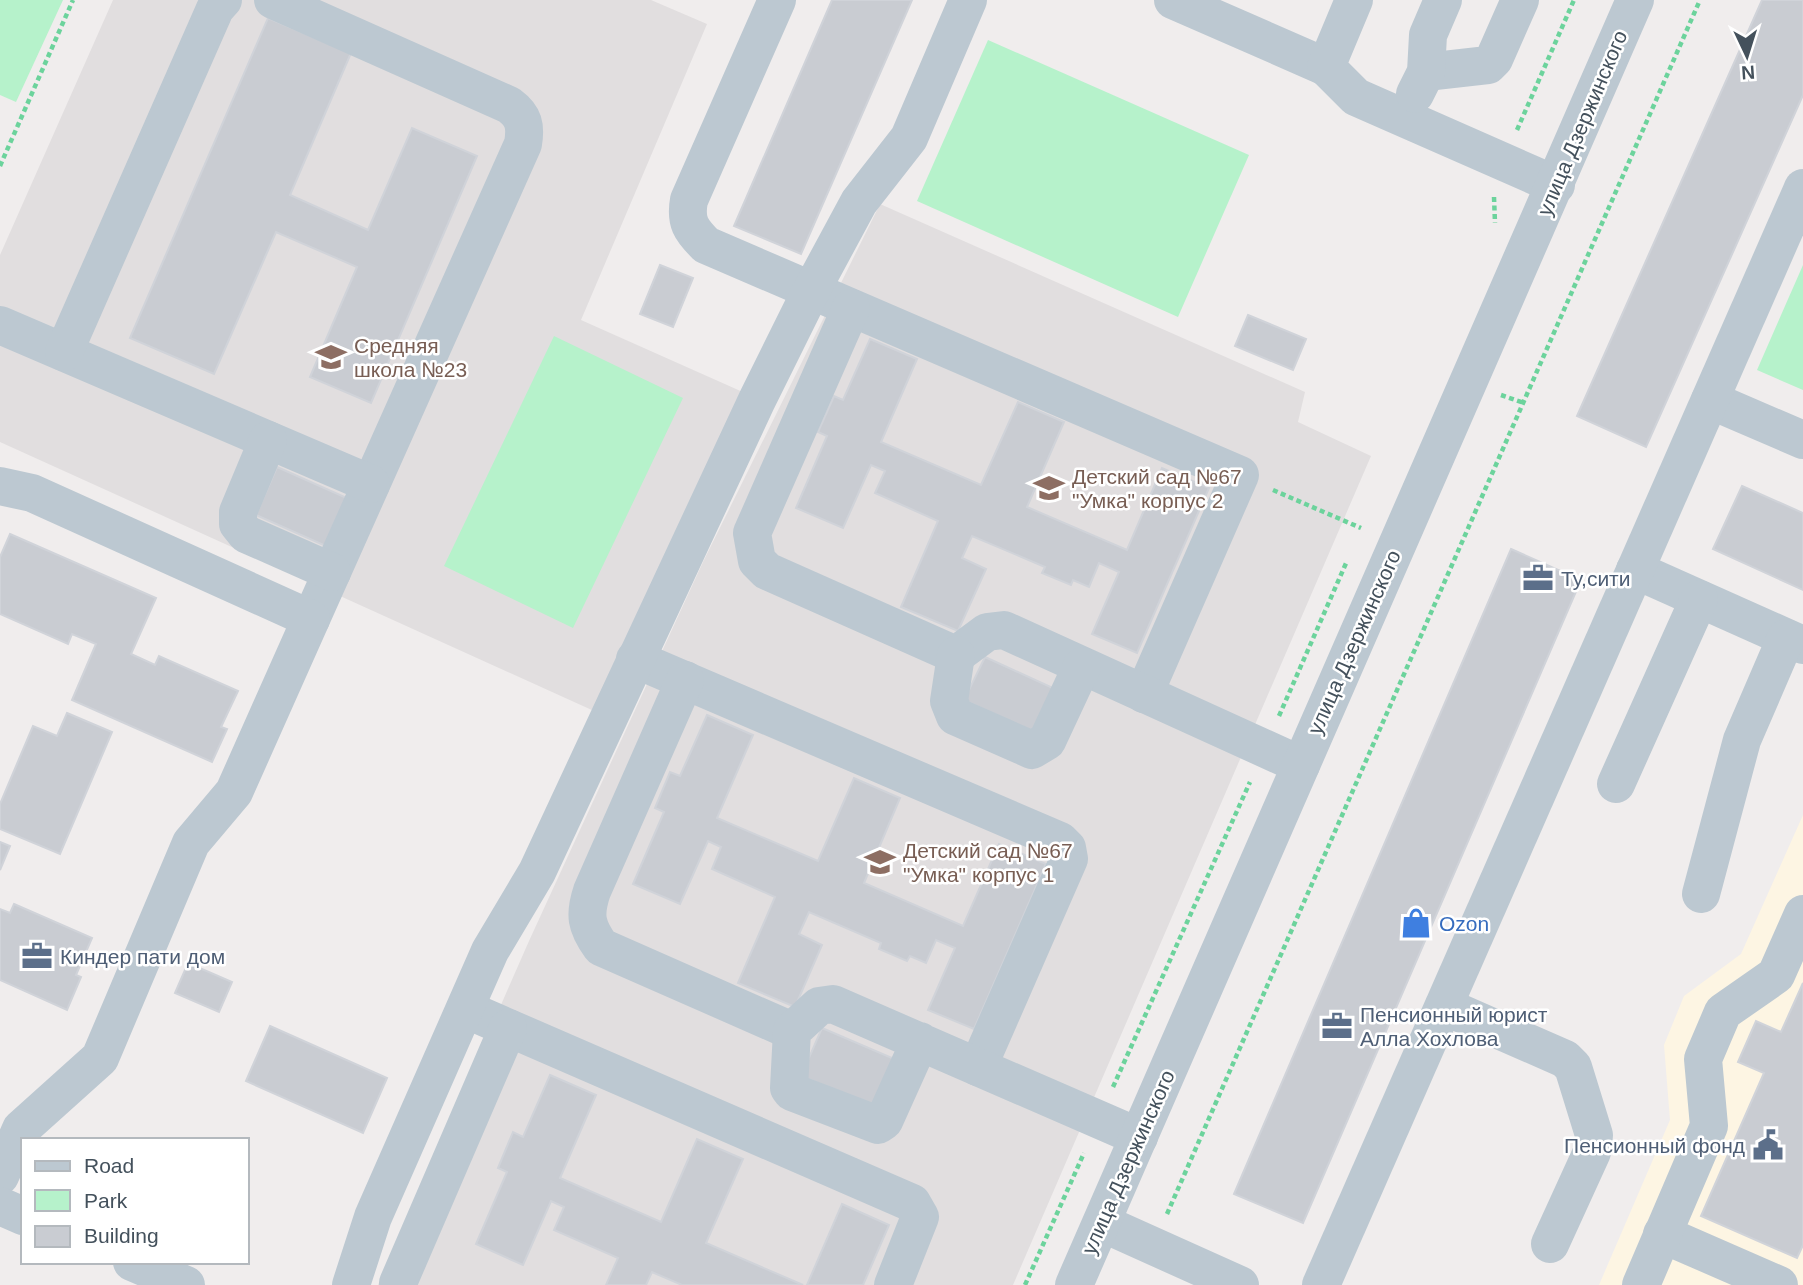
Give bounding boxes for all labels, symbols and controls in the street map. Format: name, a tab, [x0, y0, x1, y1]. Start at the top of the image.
north arrow	[1712, 21, 1782, 91]
street label: улица Дзержинского	[1533, 27, 1631, 219]
text: N	[1741, 62, 1756, 83]
place label: Средняя школа №23	[354, 334, 467, 381]
school or university icon: Средняя школа №23	[314, 340, 348, 374]
place label: Детский сад №67 "Умка" корпус 2	[1072, 465, 1242, 512]
school or university icon: Детский сад №67 "Умка" корпус 2	[1032, 471, 1066, 505]
street label: улица Дзержинского	[1303, 546, 1405, 738]
office icon: Ту,сити	[1521, 561, 1555, 595]
place label: Ту,сити	[1561, 567, 1630, 590]
place label: Детский сад №67 "Умка" корпус 1	[903, 839, 1073, 886]
school or university icon: Детский сад №67 "Умка" корпус 1	[863, 845, 897, 879]
shop icon: Ozon	[1399, 906, 1433, 940]
place label: Ozon	[1439, 912, 1489, 935]
office icon: Киндер пати дом	[20, 939, 54, 973]
place label: Киндер пати дом	[60, 945, 225, 968]
place label: Пенсионный юрист Алла Хохлова	[1360, 1003, 1548, 1050]
office icon: Пенсионный юрист Алла Хохлова	[1320, 1009, 1354, 1043]
street label: улица Дзержинского	[1077, 1066, 1179, 1258]
public building icon: Пенсионный фонд	[1751, 1128, 1785, 1162]
place label: Пенсионный фонд	[1564, 1134, 1745, 1157]
legend	[21, 1138, 248, 1264]
text: Road	[84, 1154, 134, 1177]
text: Park	[84, 1189, 128, 1212]
text: Building	[84, 1224, 159, 1247]

